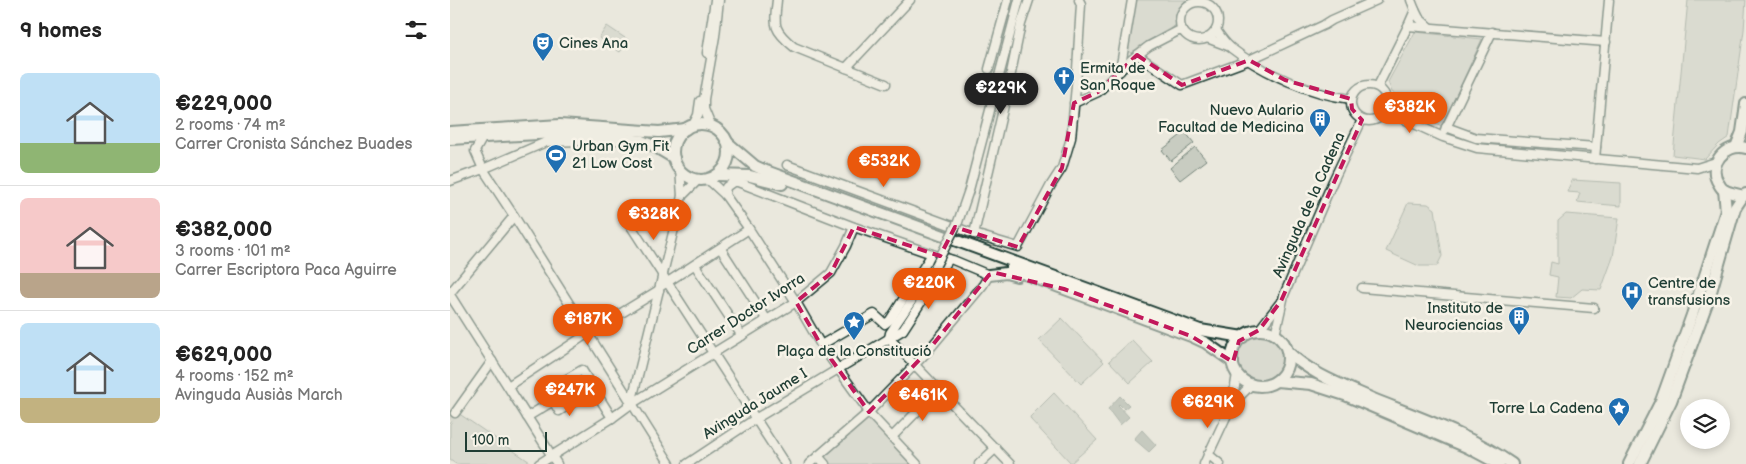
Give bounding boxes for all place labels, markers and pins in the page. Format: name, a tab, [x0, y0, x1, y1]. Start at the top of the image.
theatre icon: Cines Ana	[531, 31, 555, 62]
place label: Cines Ana	[559, 34, 628, 53]
place label: Ermita de San Roque	[1080, 59, 1155, 95]
church icon: Ermita de San Roque	[1052, 65, 1076, 96]
pin: €229K	[966, 72, 1036, 115]
pin: €382K	[1375, 92, 1445, 134]
place label: Nuevo Aulario Facultad de Medicina	[1158, 101, 1304, 137]
building icon: Nuevo Aulario Facultad de Medicina	[1308, 107, 1332, 138]
place label: Urban Gym Fit 21 Low Cost	[572, 137, 670, 173]
sports icon: Urban Gym Fit 21 Low Cost	[544, 143, 568, 174]
pin: €532K	[849, 146, 919, 188]
pin: €328K	[619, 198, 689, 241]
pin: €220K	[894, 268, 964, 310]
place label: Centre de transfusions	[1648, 274, 1731, 310]
hospital icon: Centre de transfusions	[1620, 280, 1644, 311]
place label: Instituto de Neurociencias	[1405, 299, 1504, 335]
pin: €187K	[553, 304, 623, 346]
building icon: Instituto de Neurociencias	[1507, 305, 1531, 336]
place icon: Plaça de la Constitució	[842, 310, 866, 341]
place label: Plaça de la Constitució	[776, 342, 932, 361]
pin: €247K	[535, 374, 605, 417]
pin: €461K	[888, 380, 958, 422]
pin: €629K	[1173, 386, 1243, 429]
place icon: Torre La Cadena	[1607, 396, 1631, 427]
place label: Torre La Cadena	[1489, 399, 1603, 418]

